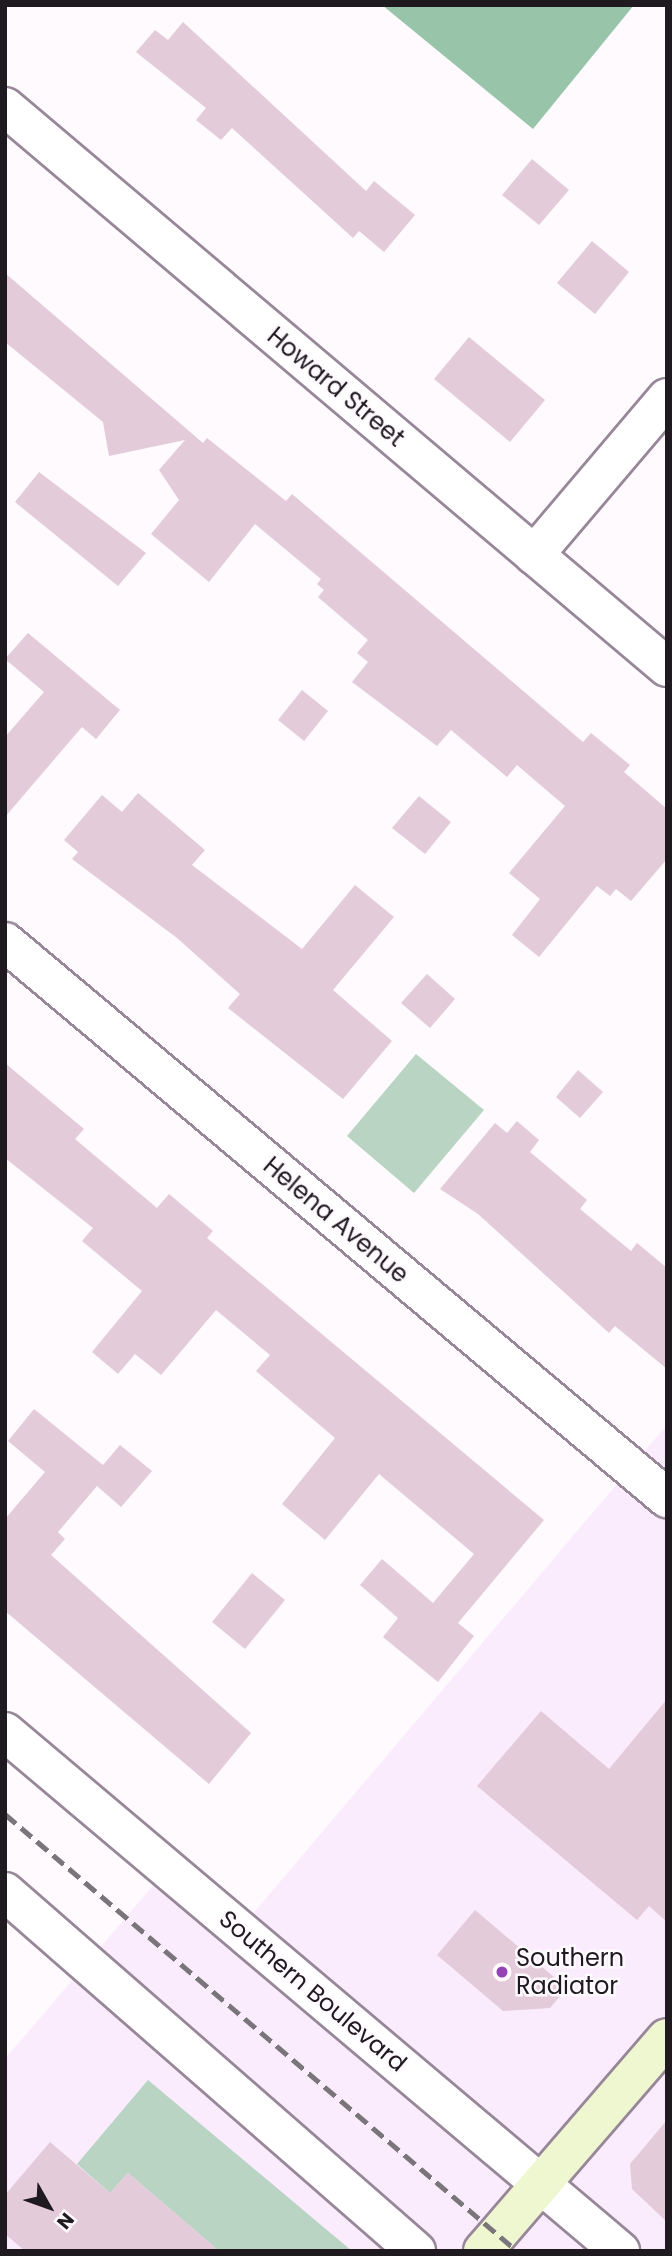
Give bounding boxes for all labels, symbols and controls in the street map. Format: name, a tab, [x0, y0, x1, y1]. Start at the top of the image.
street label: Howard Street	[262, 321, 410, 453]
street label: Helena Avenue	[258, 1151, 414, 1289]
street label: Southern Boulevard	[214, 1904, 412, 2078]
place label: Southern Radiator	[516, 1944, 624, 2000]
marker: Southern Radiator	[494, 1964, 510, 1980]
north arrow	[14, 2172, 84, 2242]
text: N	[51, 2207, 80, 2235]

